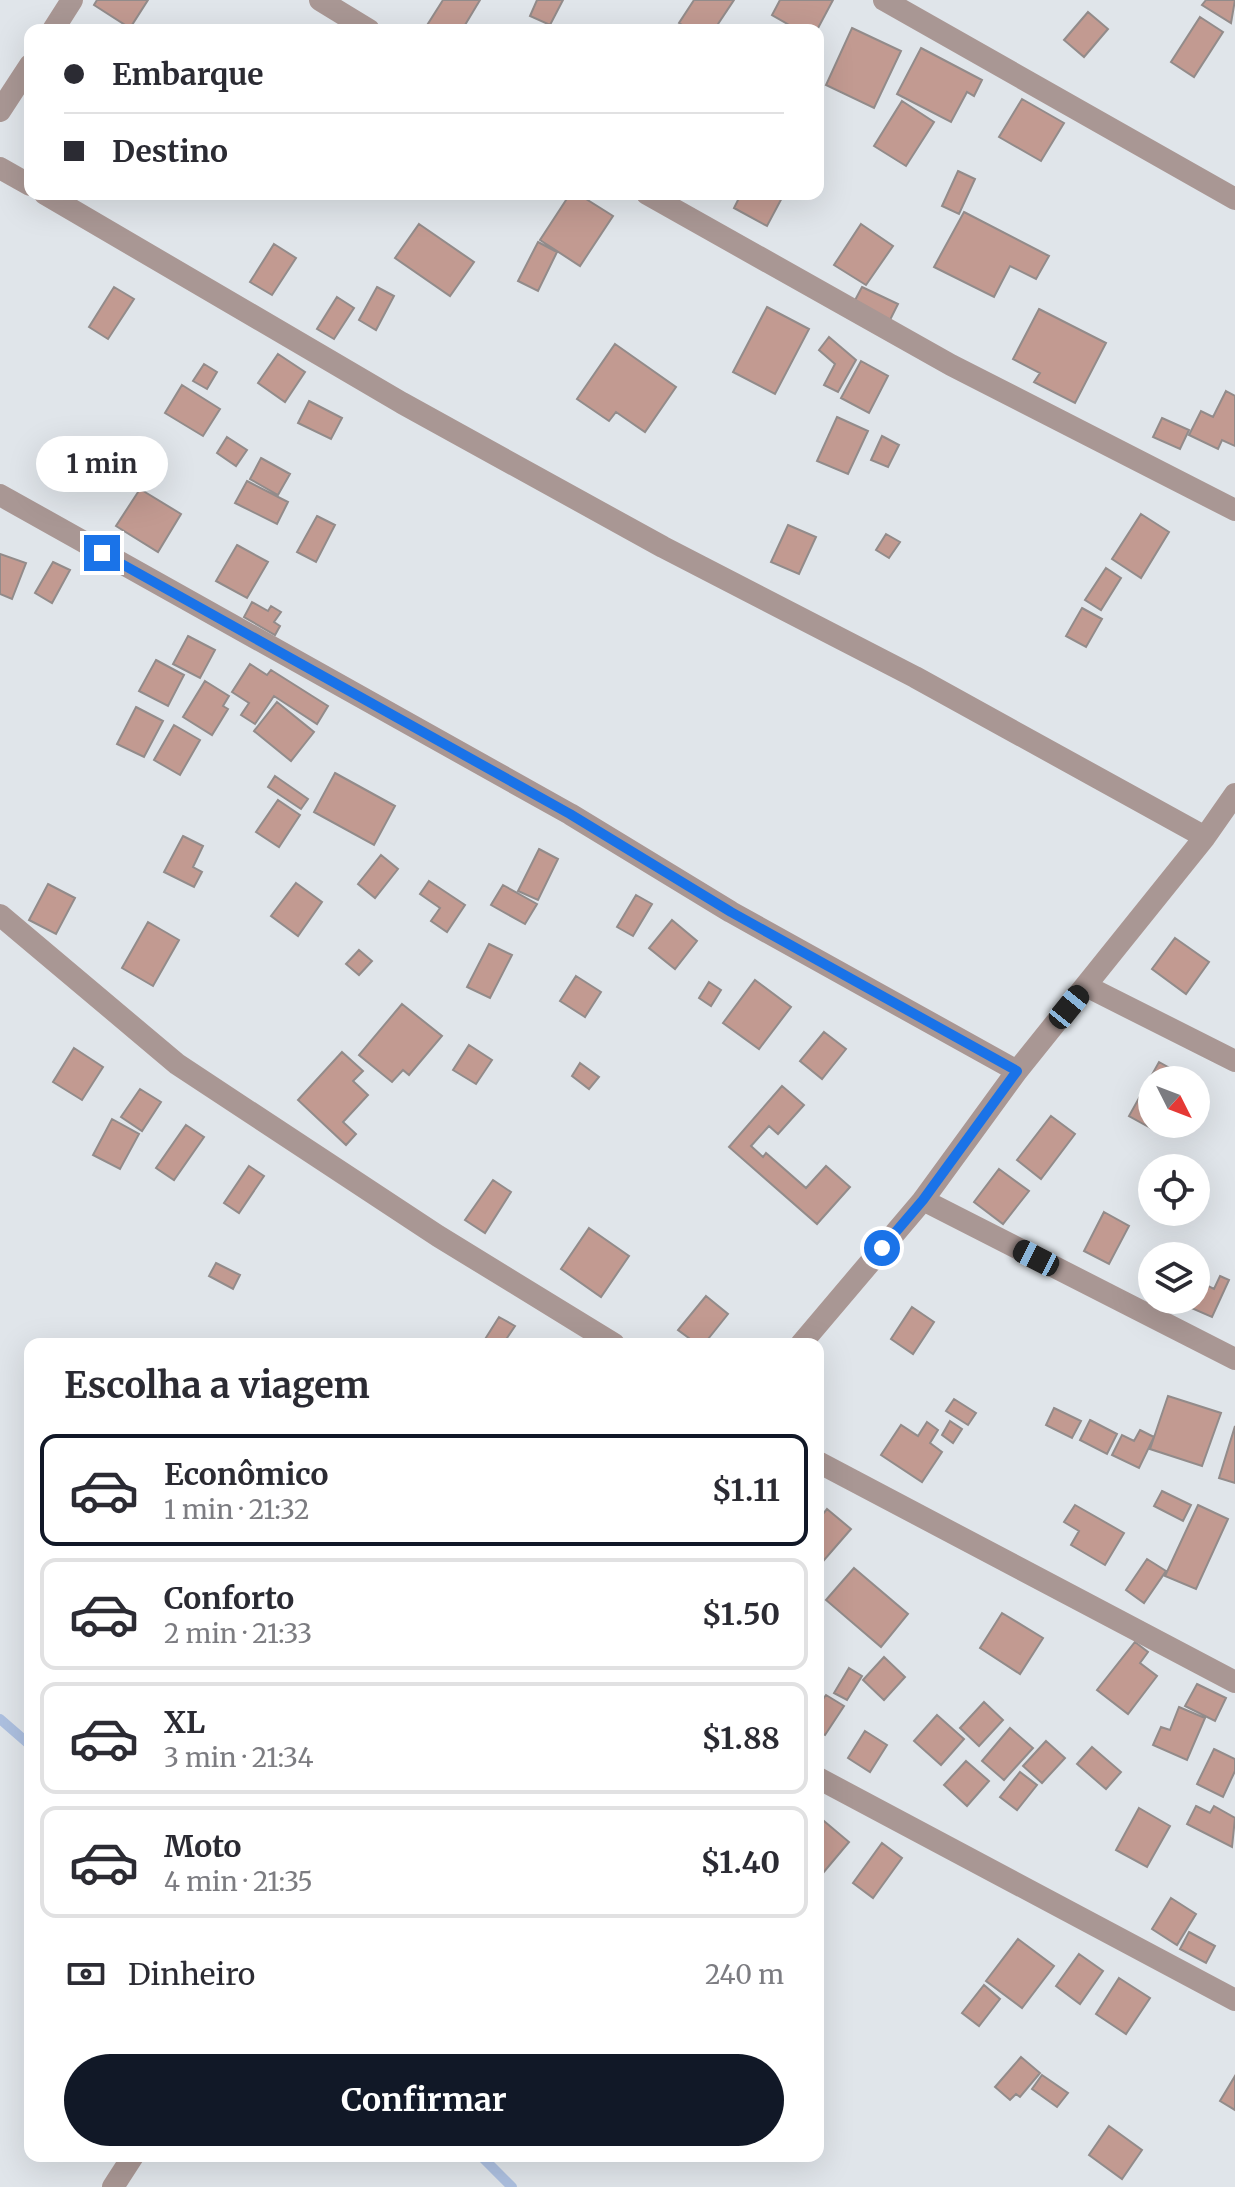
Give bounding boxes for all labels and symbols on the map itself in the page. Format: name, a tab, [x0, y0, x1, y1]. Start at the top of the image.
callout: 1 min	[36, 437, 168, 493]
route end	[84, 535, 120, 571]
car	[1045, 981, 1093, 1033]
north arrow	[1138, 1066, 1210, 1138]
route start	[864, 1230, 900, 1266]
car	[1009, 1236, 1063, 1280]

